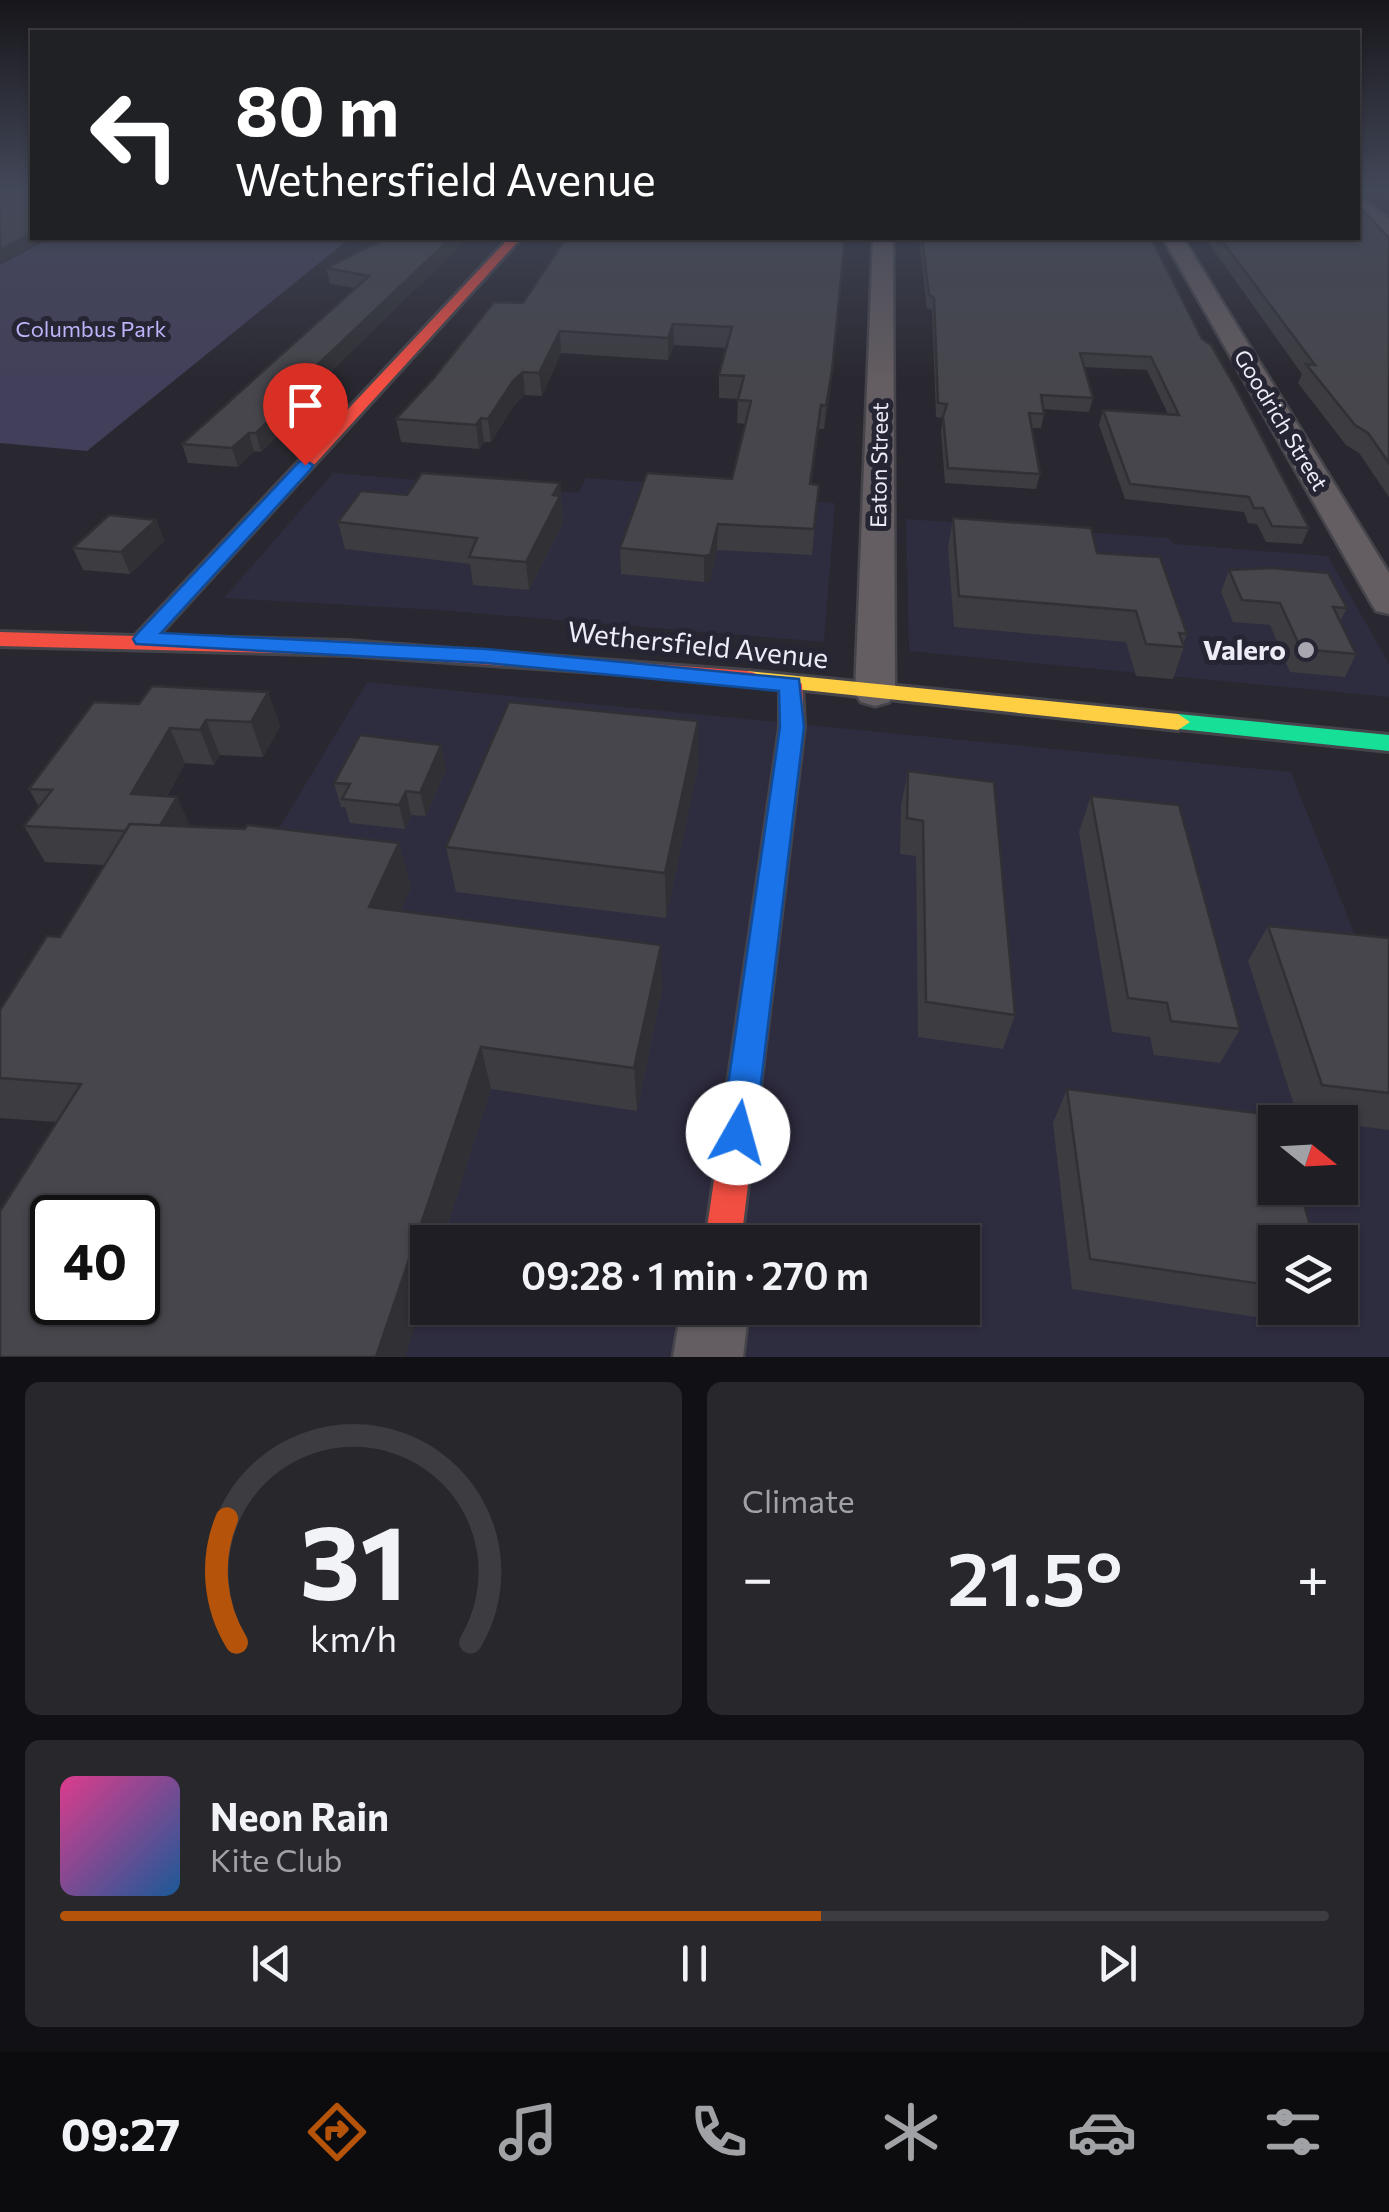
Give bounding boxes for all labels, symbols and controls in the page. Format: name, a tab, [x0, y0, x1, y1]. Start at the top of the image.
text: 80 m	[235, 65, 399, 150]
icon: left	[70, 70, 200, 200]
text: Wethersfield Avenue	[235, 150, 656, 205]
park label: Columbus Park	[16, 315, 166, 342]
street label: Goodrich Street	[1229, 344, 1334, 495]
pin	[263, 363, 348, 466]
icon: arrive	[278, 378, 333, 433]
street label: Eaton Street	[864, 402, 893, 528]
street label: Wethersfield Avenue	[566, 613, 830, 675]
place label: Valero	[1203, 632, 1286, 666]
marker: Valero	[1295, 639, 1317, 661]
position arrow	[686, 1081, 790, 1185]
north arrow	[1258, 1105, 1358, 1205]
map controls	[1258, 1105, 1358, 1325]
speed limit sign: 40	[30, 1195, 160, 1325]
button: layers	[1258, 1225, 1358, 1325]
text: 09:28 · 1 min · 270 m	[521, 1251, 869, 1298]
text: Climate	[742, 1480, 855, 1520]
text: 31	[300, 1494, 407, 1621]
text: 21.5°	[947, 1530, 1123, 1621]
text: −	[742, 1542, 773, 1609]
text: +	[1297, 1542, 1329, 1609]
text: km/h	[310, 1616, 397, 1659]
text: Neon Rain	[210, 1792, 389, 1839]
text: Kite Club	[210, 1839, 342, 1879]
icon: previous	[244, 1936, 299, 1991]
icon: pause	[667, 1936, 722, 1991]
icon: next	[1090, 1936, 1145, 1991]
icon: directions	[302, 2097, 372, 2167]
icon: music	[493, 2097, 563, 2167]
icon: phone	[684, 2097, 754, 2167]
icon: climate	[876, 2097, 946, 2167]
icon: car	[1067, 2097, 1137, 2167]
icon: filters	[1258, 2097, 1328, 2167]
text: 09:27	[61, 2105, 180, 2160]

